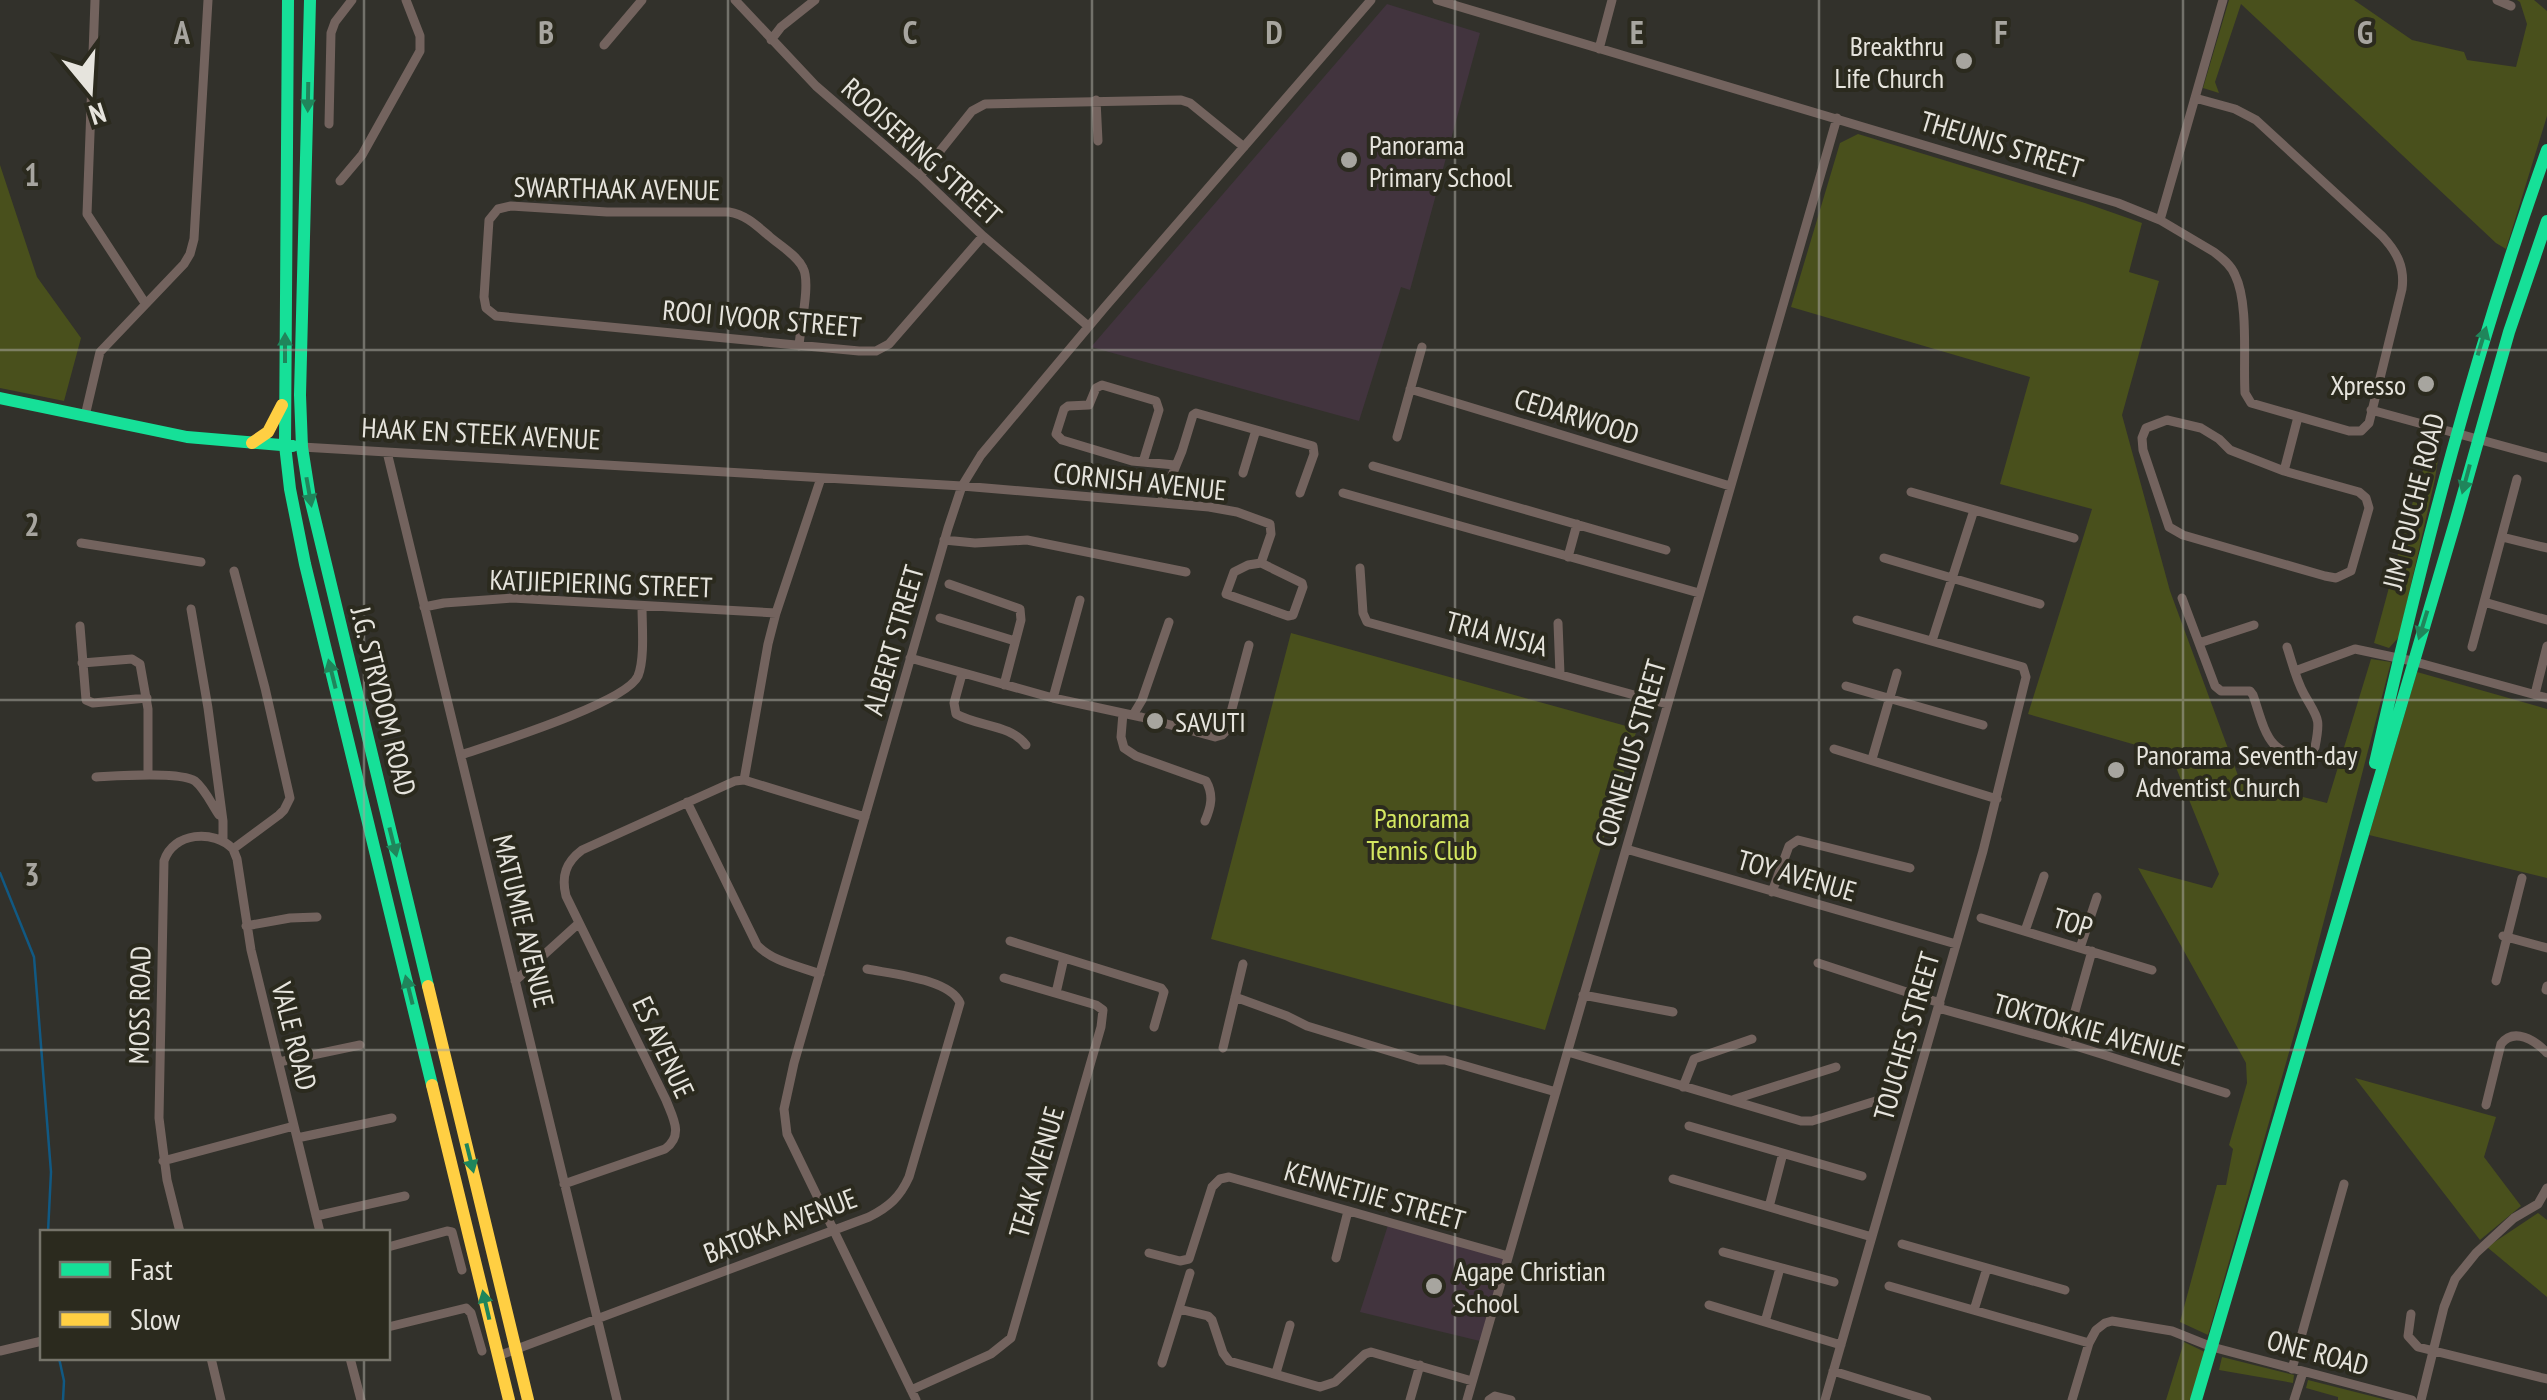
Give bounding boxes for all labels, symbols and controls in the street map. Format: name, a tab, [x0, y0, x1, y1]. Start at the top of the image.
text: A	[173, 11, 191, 53]
text: B	[538, 11, 554, 53]
text: C	[903, 11, 918, 53]
text: D	[1265, 11, 1283, 53]
text: E	[1630, 11, 1644, 53]
text: F	[1994, 11, 2008, 53]
text: G	[2357, 11, 2373, 53]
place label: Breakthru Life Church	[1835, 27, 1944, 96]
north arrow	[40, 40, 140, 140]
marker: Breakthru Life Church	[1953, 50, 1975, 72]
street label: ROOISERING STREET	[834, 69, 1010, 233]
one-way arrow	[300, 82, 316, 114]
text: N	[85, 94, 111, 134]
street label: THEUNIS STREET	[1916, 102, 2088, 186]
place label: Panorama Primary School	[1369, 126, 1513, 195]
marker: Panorama Primary School	[1338, 149, 1360, 171]
text: 1	[24, 153, 40, 195]
street label: SWARTHAAK AVENUE	[513, 168, 721, 208]
street label: ROOI IVOOR STREET	[661, 291, 863, 345]
one-way arrow	[2475, 325, 2490, 356]
one-way arrow	[277, 331, 293, 363]
place label: Xpresso	[2330, 366, 2406, 403]
marker: Xpresso	[2415, 373, 2437, 395]
street label: CEDARWOOD	[1510, 380, 1644, 452]
street label: HAAK EN STEEK AVENUE	[361, 408, 601, 458]
street label: JIM FOUCHE ROAD	[2373, 409, 2453, 594]
street label: CORNISH AVENUE	[1052, 454, 1228, 508]
one-way arrow	[2458, 464, 2474, 495]
one-way arrow	[302, 477, 317, 508]
text: 2	[24, 503, 40, 545]
street label: ALBERT STREET	[854, 560, 932, 719]
street label: KATJIEPIERING STREET	[489, 561, 714, 605]
street label: J.G. STRYDOM ROAD	[342, 602, 425, 799]
street label: TRIA NISIA	[1442, 602, 1553, 665]
one-way arrow	[2415, 611, 2430, 641]
street label: CORNELIUS STREET	[1586, 655, 1675, 851]
one-way arrow	[324, 658, 339, 689]
place label: SAVUTI	[1175, 703, 1246, 740]
marker: SAVUTI	[1144, 710, 1166, 732]
place label: Panorama Seventh-day Adventist Church	[2136, 736, 2358, 805]
marker: Panorama Seventh-day Adventist Church	[2105, 759, 2127, 781]
park label: Panorama Tennis Club	[1367, 799, 1477, 868]
one-way arrow	[385, 827, 401, 858]
street label: MATUMIE AVENUE	[485, 831, 563, 1011]
street label: TOY AVENUE	[1733, 840, 1861, 910]
text: 3	[24, 853, 40, 895]
street label: TOP	[2049, 899, 2097, 945]
street label: MOSS ROAD	[119, 945, 159, 1065]
street label: TOUCHES STREET	[1864, 947, 1948, 1125]
one-way arrow	[401, 974, 416, 1005]
street label: VALE ROAD	[263, 977, 326, 1094]
street label: TOKTOKKIE AVENUE	[1989, 984, 2189, 1074]
street label: ES AVENUE	[624, 990, 704, 1104]
street label: TEAK AVENUE	[1000, 1102, 1072, 1242]
one-way arrow	[462, 1143, 478, 1174]
street label: KENNETJIE STREET	[1280, 1152, 1470, 1239]
street label: BATOKA AVENUE	[698, 1179, 862, 1271]
legend	[40, 1230, 390, 1360]
text: Fast	[130, 1249, 174, 1288]
place label: Agape Christian School	[1454, 1252, 1606, 1321]
marker: Agape Christian School	[1423, 1275, 1445, 1297]
one-way arrow	[478, 1289, 493, 1320]
text: Slow	[130, 1299, 181, 1338]
street label: ONE ROAD	[2263, 1321, 2373, 1383]

